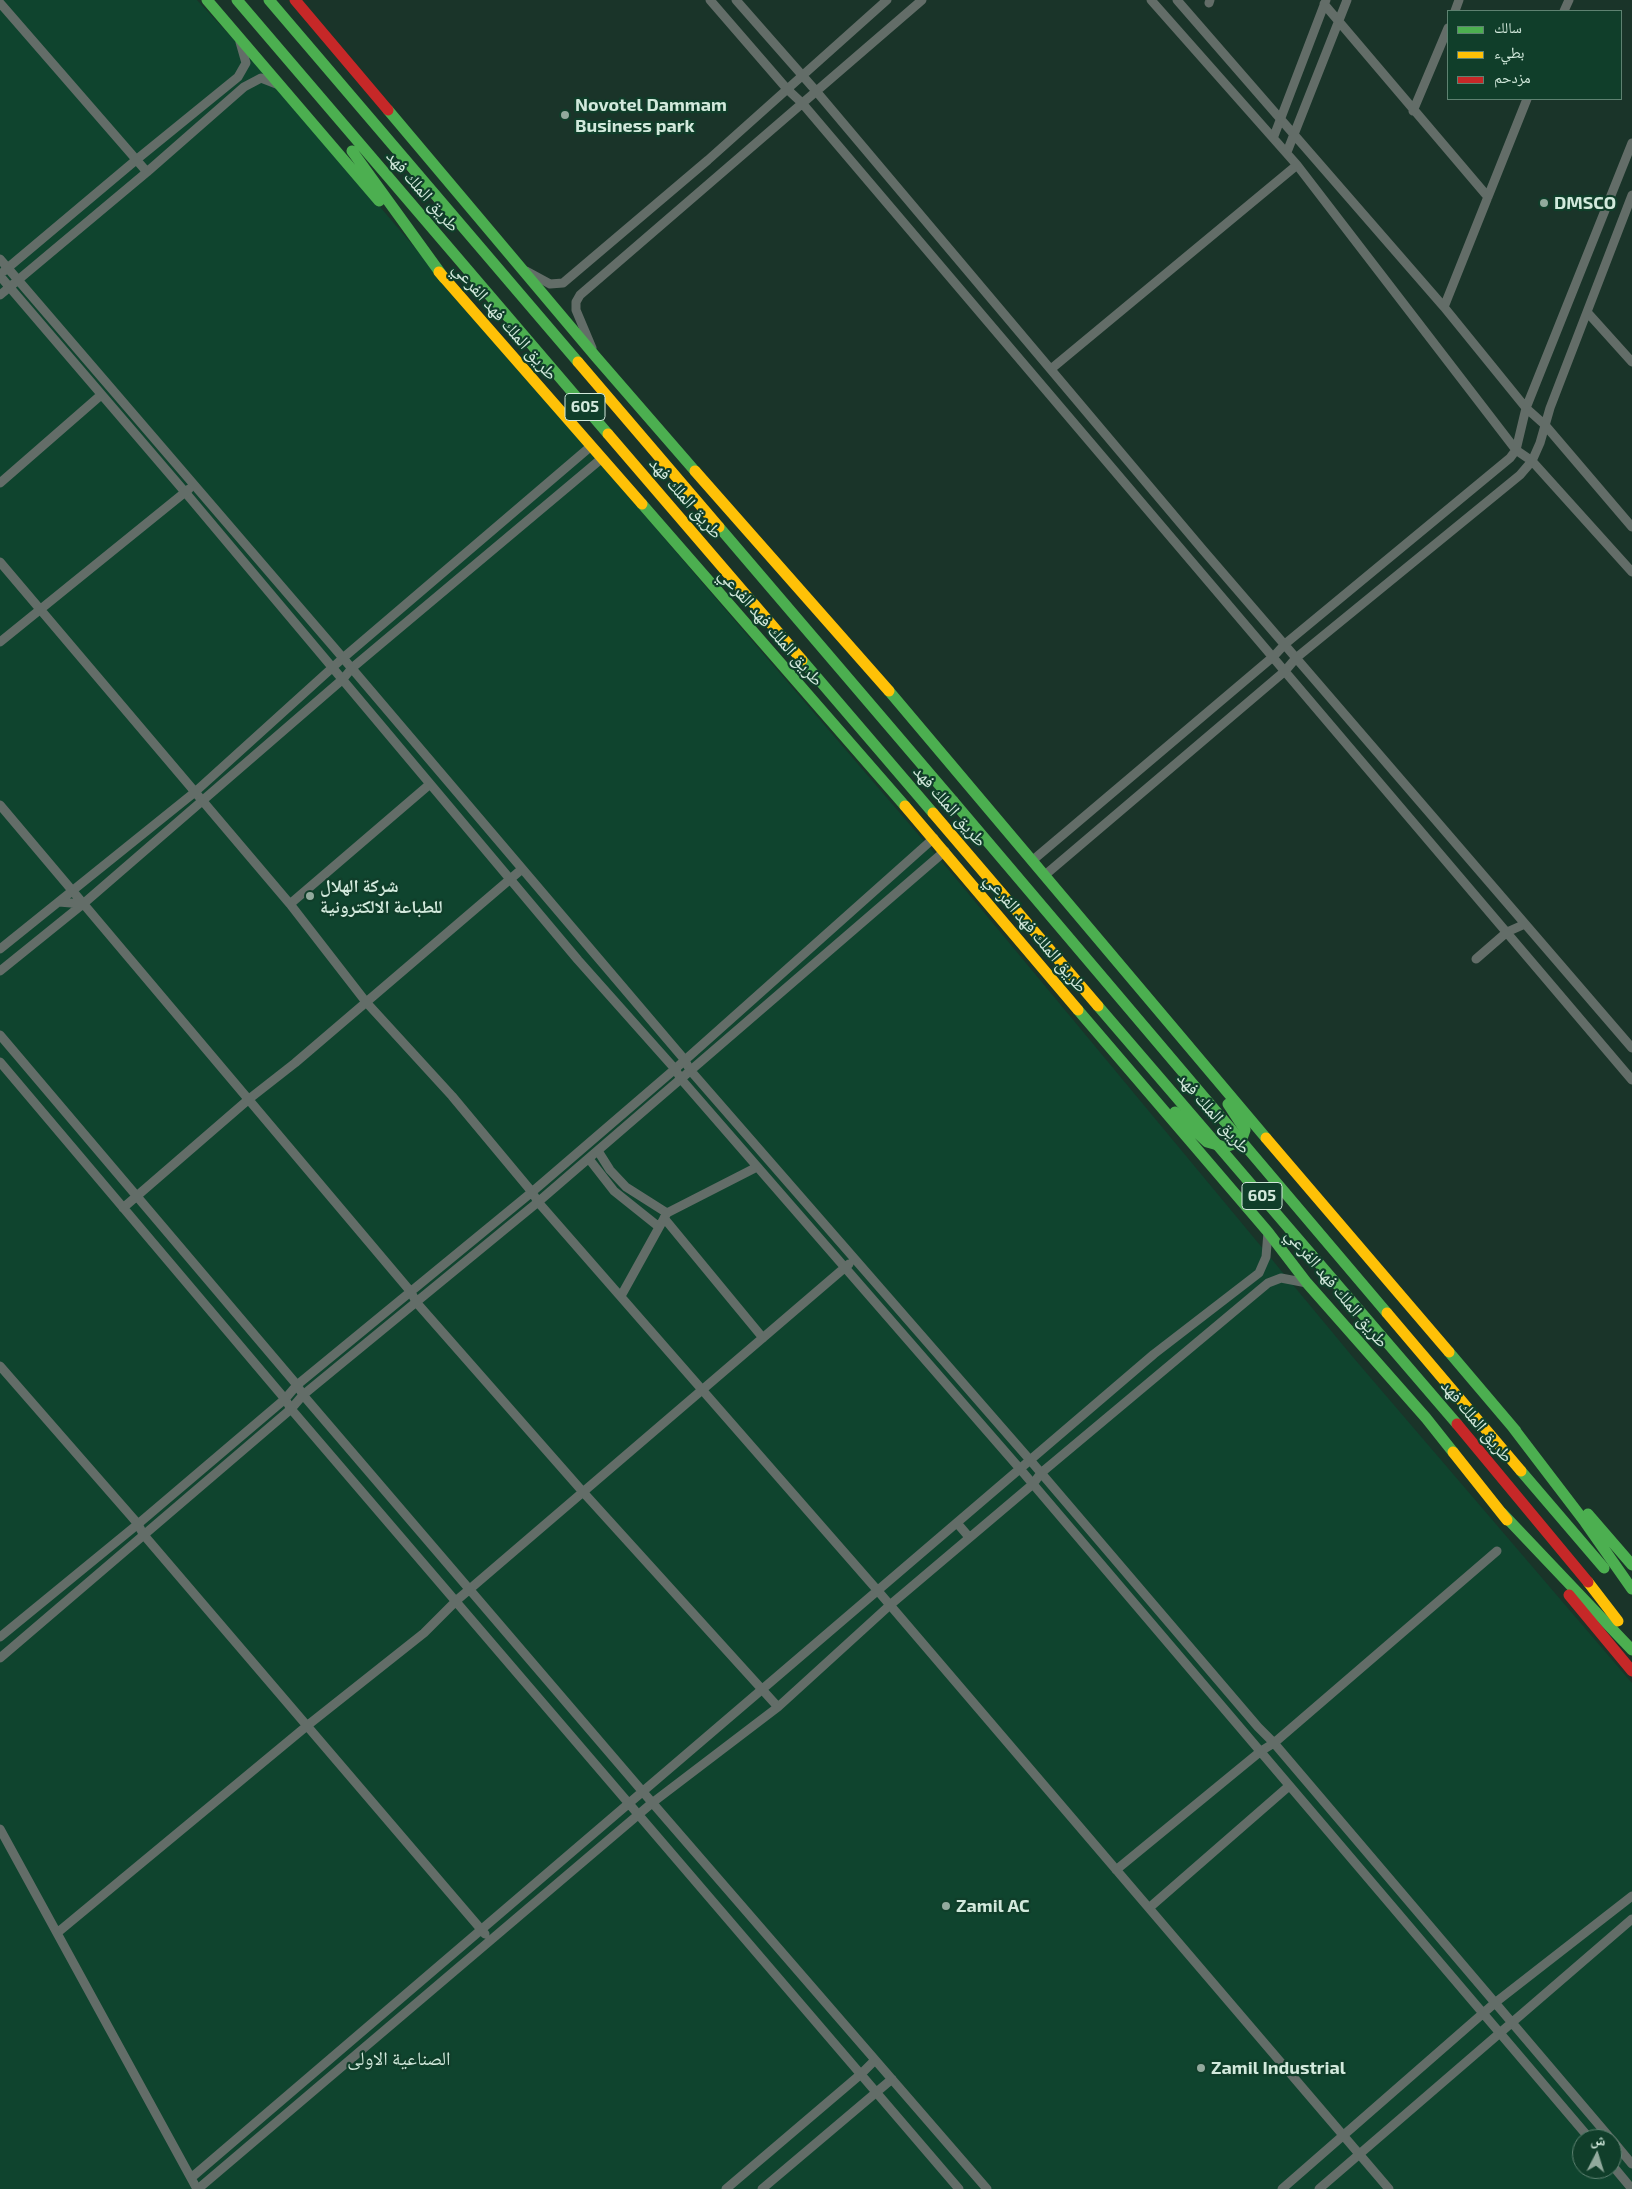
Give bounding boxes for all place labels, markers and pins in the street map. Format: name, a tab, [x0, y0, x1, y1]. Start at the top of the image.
place label: Novotel Dammam Business park	[575, 94, 727, 136]
marker: Novotel Dammam Business park	[559, 109, 571, 121]
place label: DMSCO	[1554, 192, 1616, 214]
marker: DMSCO	[1538, 197, 1550, 209]
place label: شركة الهلال للطباعة الالكترونية	[320, 875, 443, 918]
marker: شركة الهلال للطباعة الالكترونية	[304, 890, 316, 902]
place label: Zamil AC	[956, 1895, 1030, 1917]
marker: Zamil AC	[940, 1900, 952, 1912]
place label: Zamil Industrial	[1211, 2057, 1346, 2079]
marker: Zamil Industrial	[1195, 2062, 1207, 2074]

